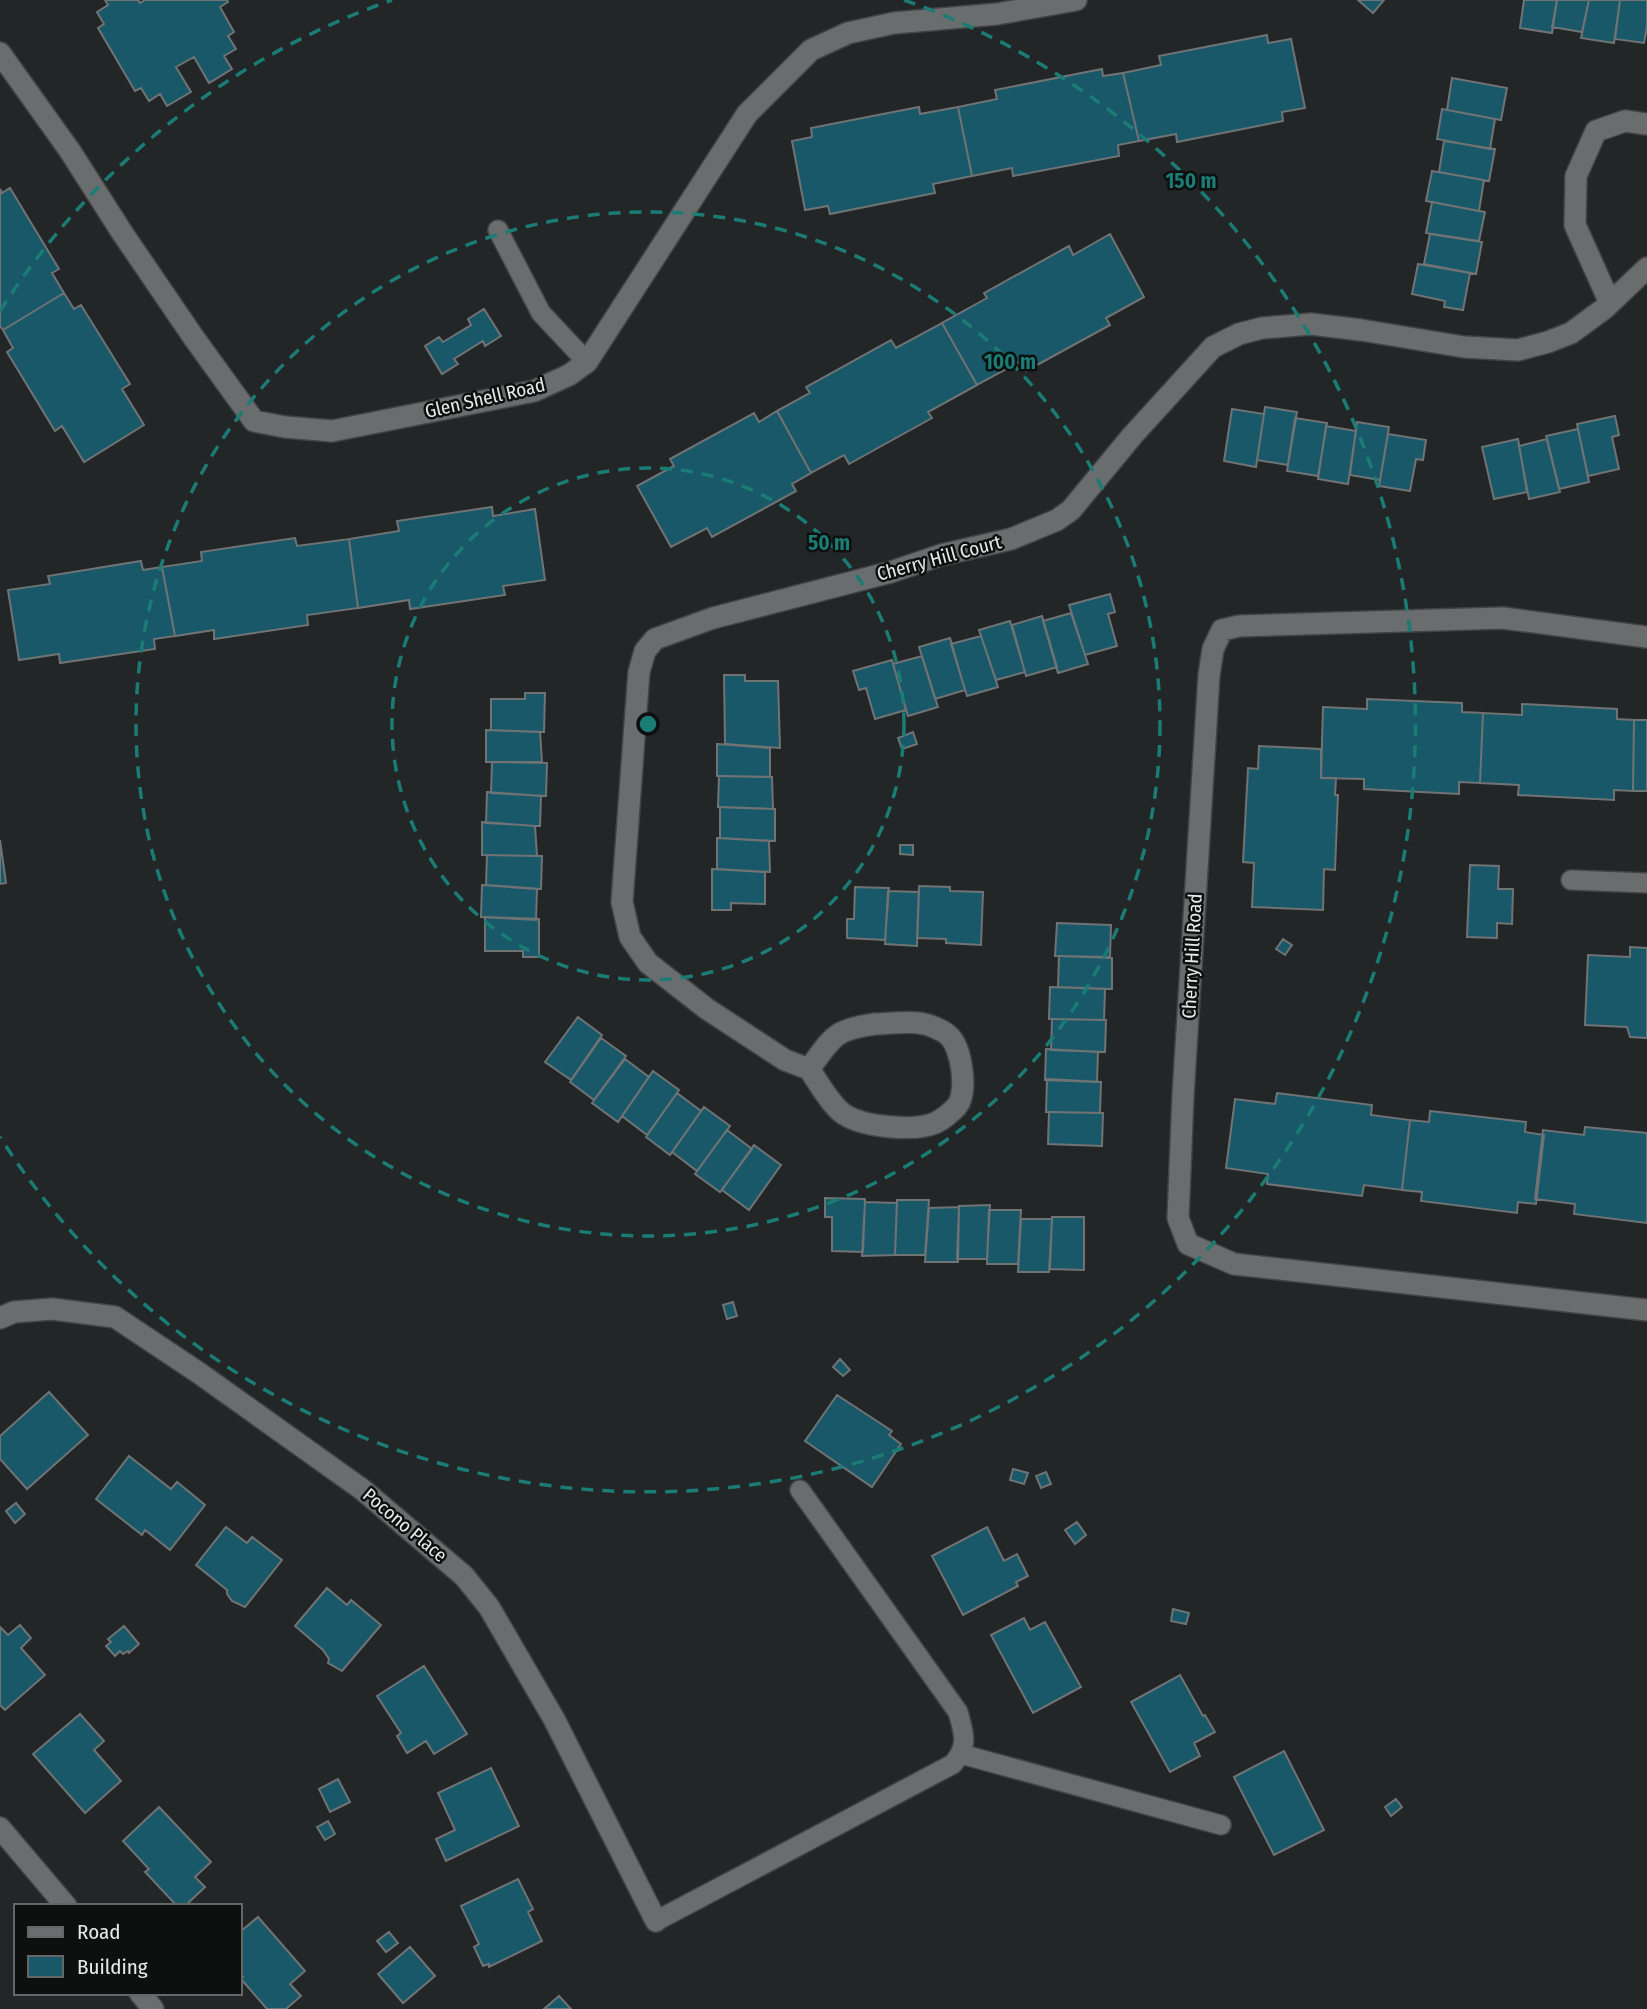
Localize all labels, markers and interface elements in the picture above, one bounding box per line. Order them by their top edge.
text: 150 m [1165,168,1217,194]
text: 100 m [984,349,1036,375]
street label: Glen Shell Road [423,373,547,423]
text: 50 m [808,530,850,556]
street label: Cherry Hill Court [874,530,1005,586]
centre of rings [636,712,660,736]
street label: Cherry Hill Road [1177,893,1207,1019]
street label: Pocono Place [358,1483,452,1567]
legend [14,1904,242,1995]
text: Road [77,1919,121,1945]
text: Building [77,1954,148,1980]

